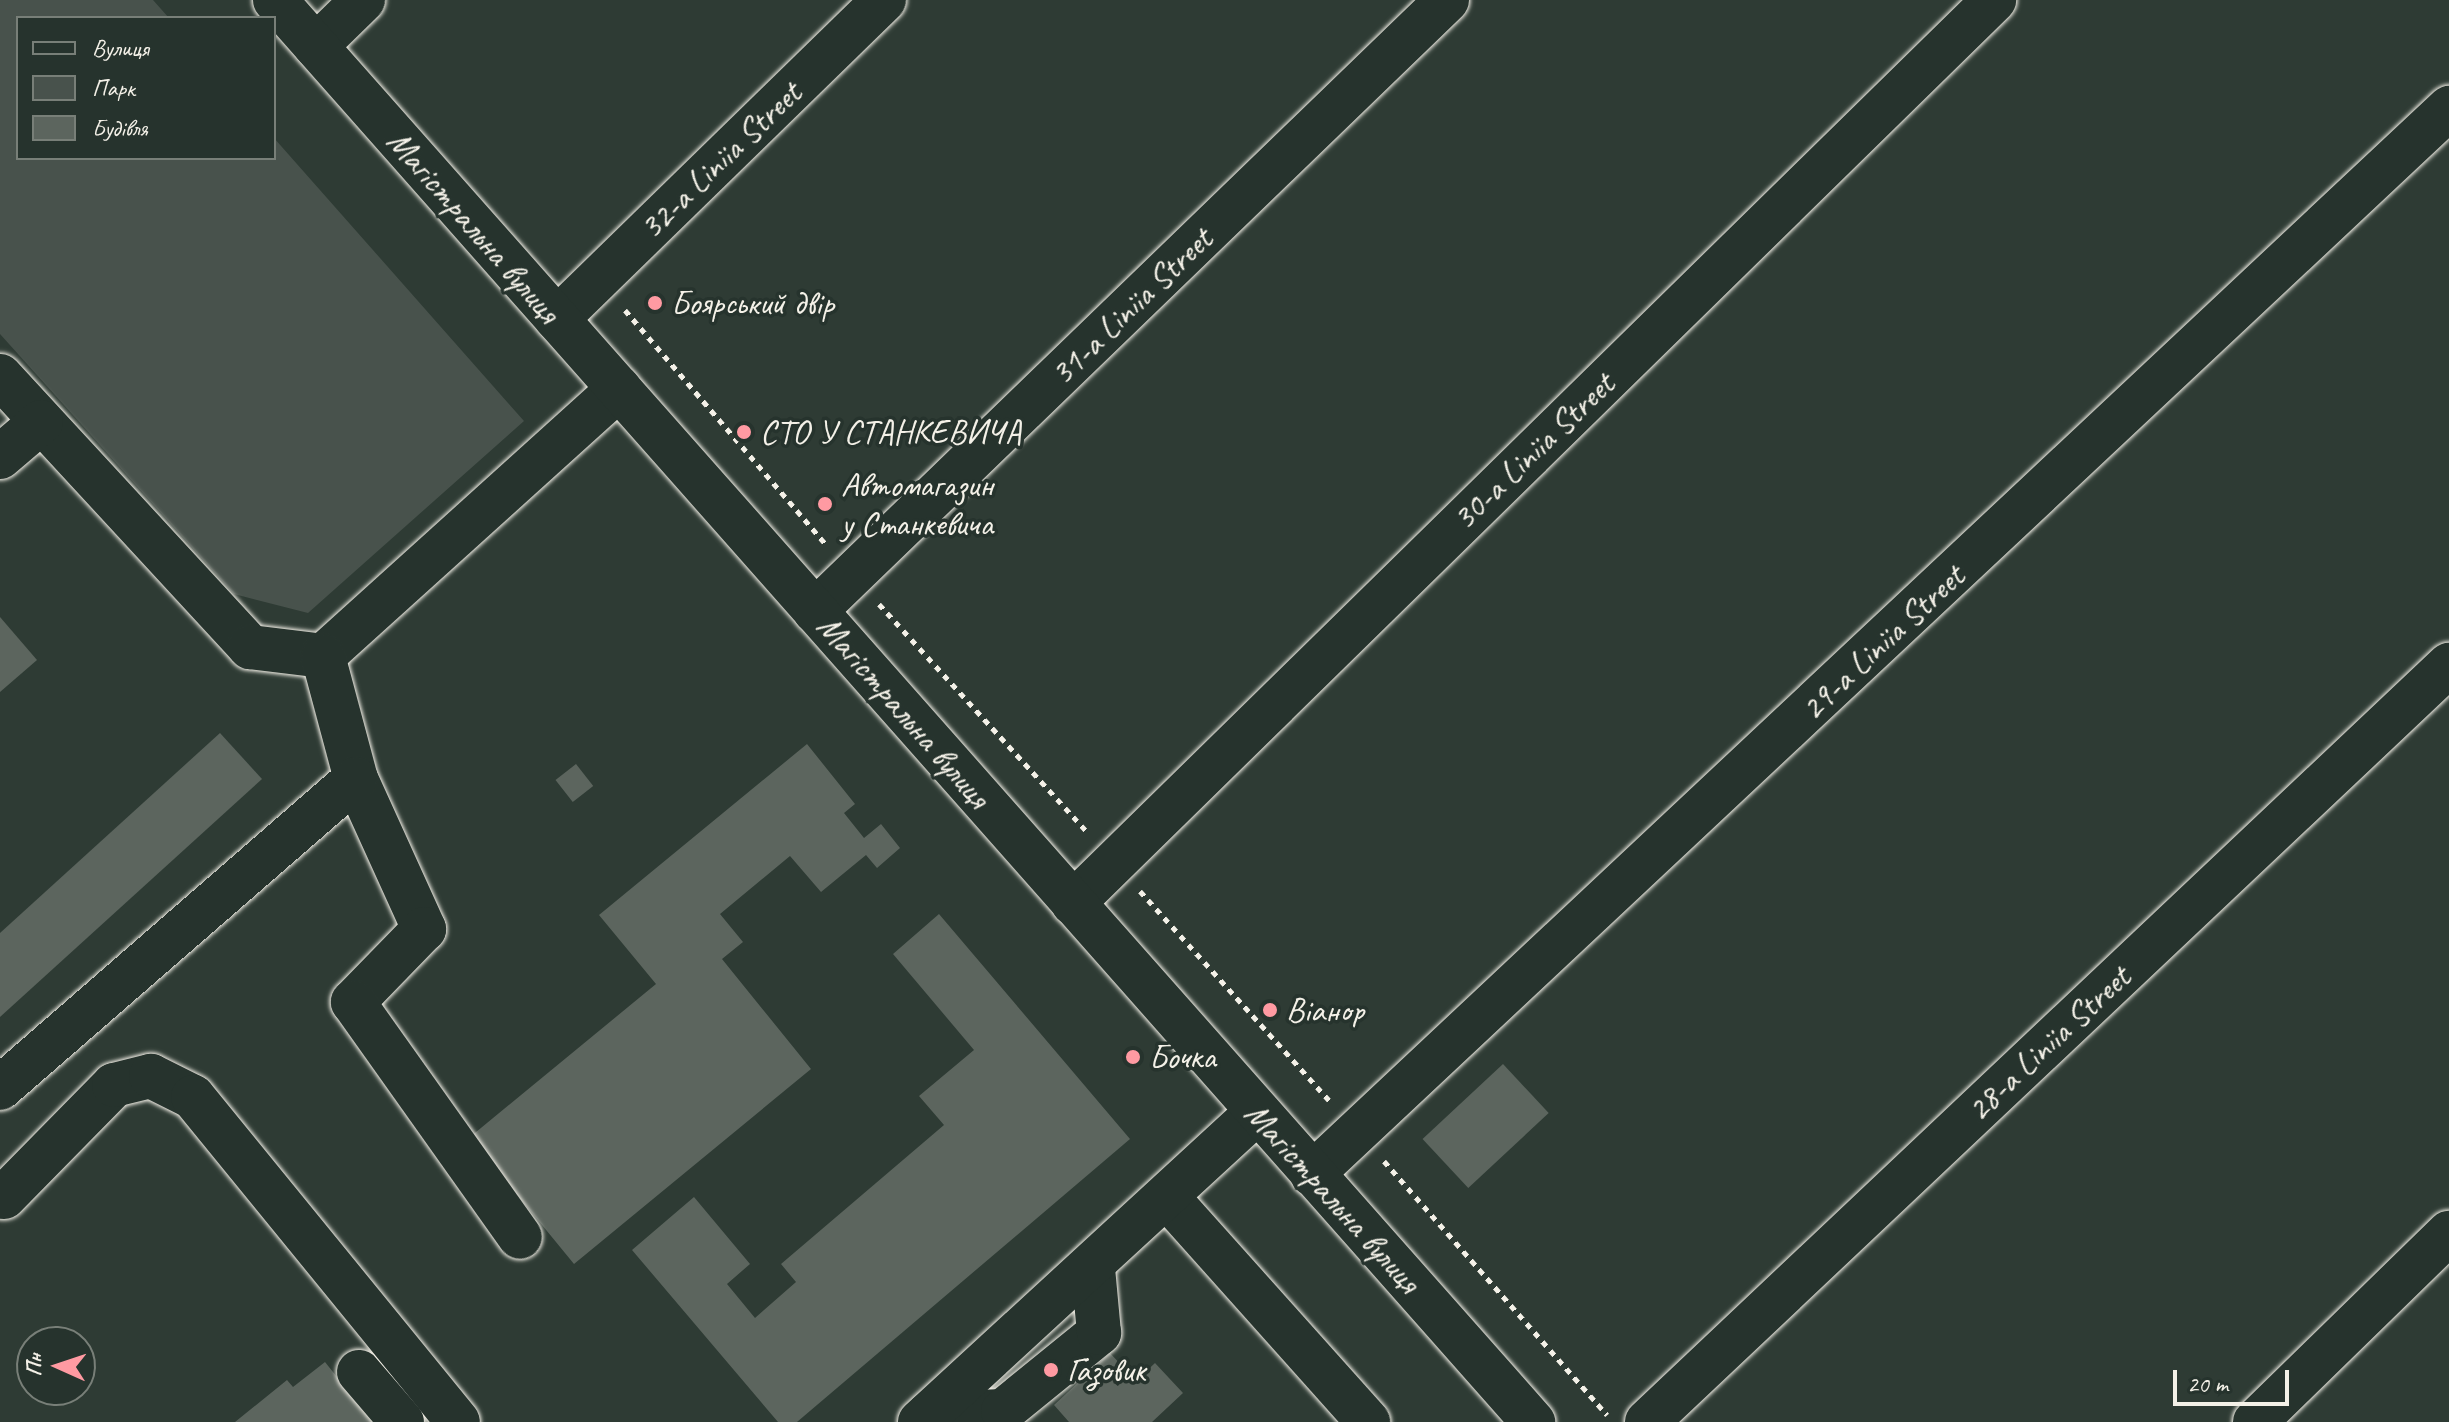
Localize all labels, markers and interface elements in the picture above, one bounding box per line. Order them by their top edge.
legend [16,16,276,160]
text: Вулиця [92,33,149,63]
street label: 32-a Liniia Street [630,72,810,248]
text: Парк [92,73,135,103]
text: Будівля [92,113,148,143]
street label: Магістральна вулиця [378,120,570,332]
street label: 31-a Liniia Street [1041,218,1221,394]
place label: Боярський двір [671,283,834,323]
marker: Боярський двір [646,294,664,312]
street label: 30-a Liniia Street [1443,363,1623,539]
place label: СТО У СТАНКЕВИЧА [760,412,1018,452]
marker: СТО У СТАНКЕВИЧА [735,423,753,441]
place label: Автомагазин у Станкевича [841,464,997,544]
marker: Автомагазин у Станкевича [816,495,834,513]
street label: 29-a Liniia Street [1791,555,1973,729]
street label: Магістральна вулиця [808,605,1000,817]
street label: 28-a Liniia Street [1957,956,2139,1130]
place label: Віанор [1286,990,1364,1030]
marker: Віанор [1261,1001,1279,1019]
place label: Бочка [1149,1037,1216,1077]
marker: Бочка [1124,1048,1142,1066]
street label: Магістральна вулиця [1236,1092,1430,1302]
north arrow [16,1326,96,1406]
place label: Газовик [1067,1350,1146,1390]
text: Пн [19,1353,49,1377]
scale bar [2177,1354,2293,1404]
marker: Газовик [1042,1361,1060,1379]
text: 20 m [2187,1369,2228,1399]

